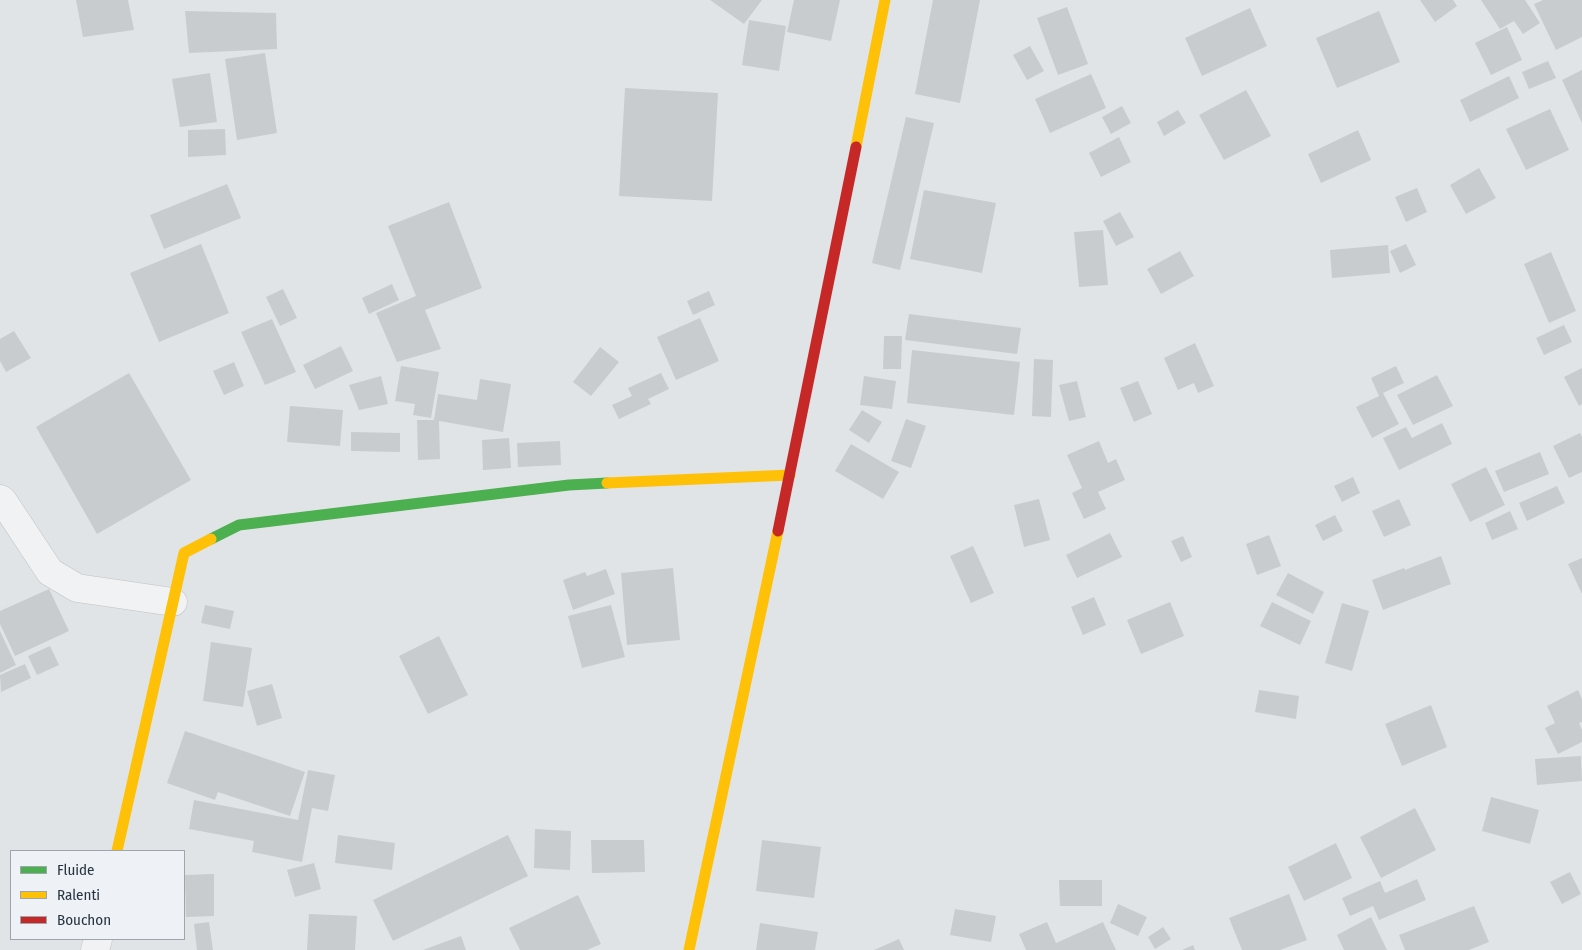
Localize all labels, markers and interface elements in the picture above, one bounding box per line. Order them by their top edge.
legend [10,850,185,940]
text: Fluide [57,861,94,879]
text: Ralenti [57,886,100,904]
text: Bouchon [57,911,111,929]

